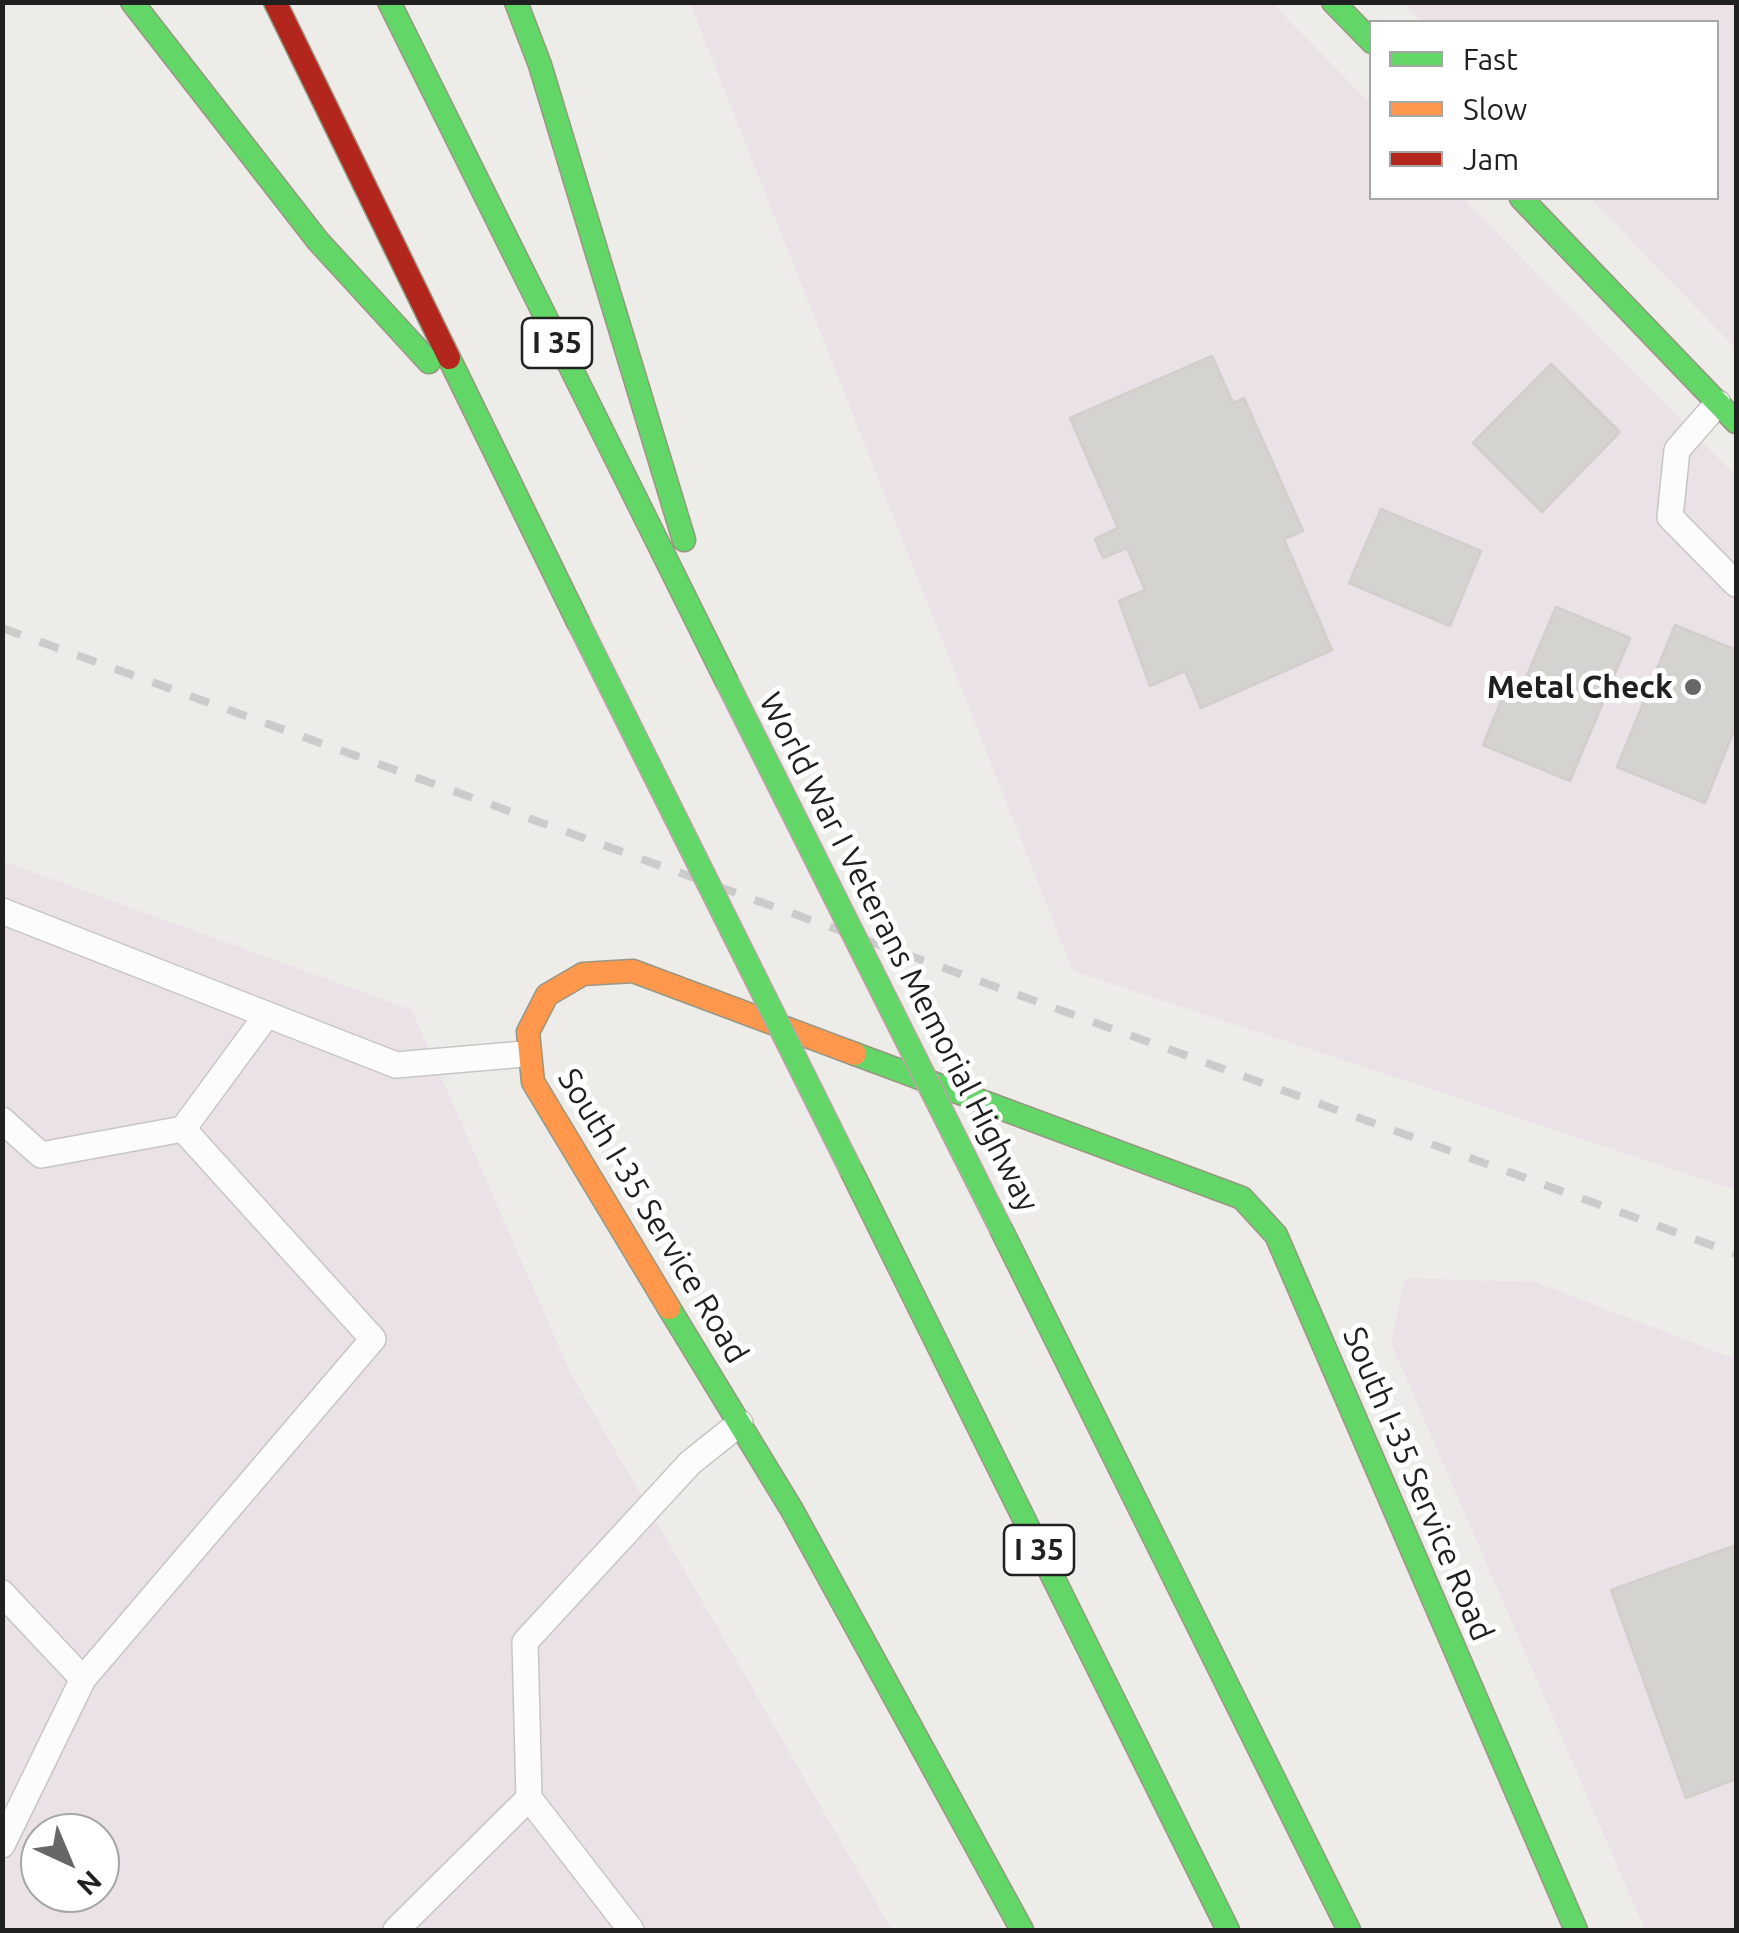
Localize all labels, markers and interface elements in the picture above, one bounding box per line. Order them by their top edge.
legend [1369,20,1719,200]
text: Fast [1463,42,1518,76]
text: Slow [1463,92,1527,126]
text: Jam [1463,142,1519,176]
road number: I 35 [522,318,592,368]
place label: Metal Check [1487,668,1673,706]
marker: Metal Check [1682,676,1704,698]
street label: World War I Veterans Memorial Highway [751,686,1047,1218]
street label: South I-35 Service Road [550,1062,756,1370]
street label: South I-35 Service Road [1334,1321,1502,1647]
road number: I 35 [1004,1525,1074,1575]
north arrow [20,1813,120,1913]
text: N [72,1865,108,1902]

